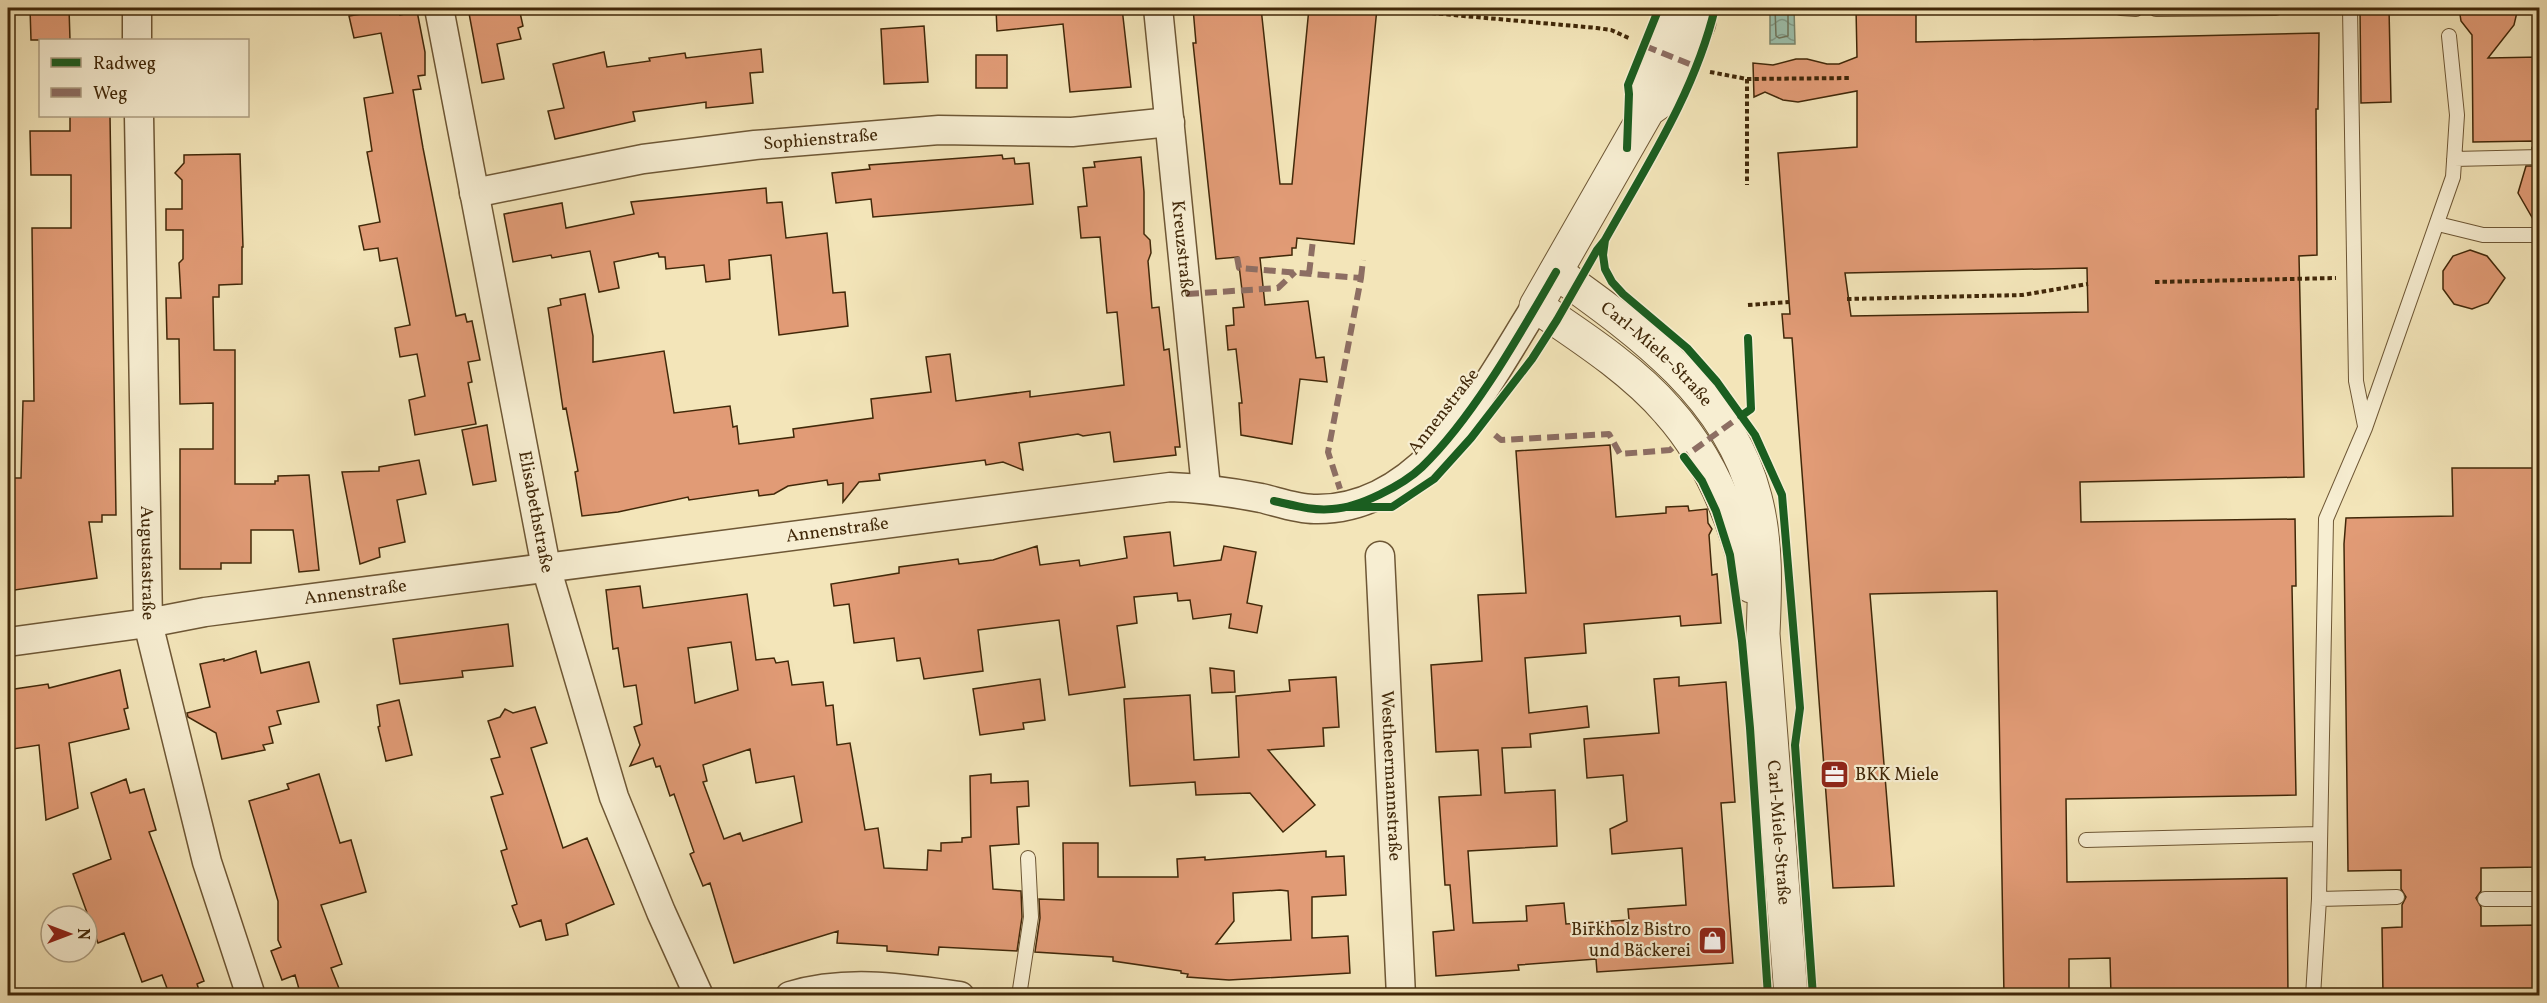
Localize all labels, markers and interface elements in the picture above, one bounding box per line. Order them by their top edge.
legend [39,39,249,117]
text: Radweg [93,52,156,77]
text: Weg [93,82,127,107]
street label: Sophienstraße [762,123,879,157]
street label: Kreuzstraße [1165,199,1199,298]
street label: Carl-Miele-Straße [1595,296,1718,412]
street label: Annenstraße [1402,364,1486,460]
street label: Elisabethstraße [512,449,560,576]
street label: Augustastraße [133,505,160,621]
street label: Annenstraße [785,511,890,549]
street label: Annenstraße [303,573,408,612]
street label: Westheermannstraße [1374,690,1407,862]
street label: Carl-Miele-Straße [1760,759,1796,906]
office icon: BKK Miele [1818,759,1850,791]
place label: BKK Miele [1855,763,1939,788]
north arrow [39,904,99,964]
place label: Birkholz Bistro und Bäckerei [1571,918,1691,964]
shop icon: Birkholz Bistro und Bäckerei [1696,924,1728,956]
text: N [71,928,93,940]

